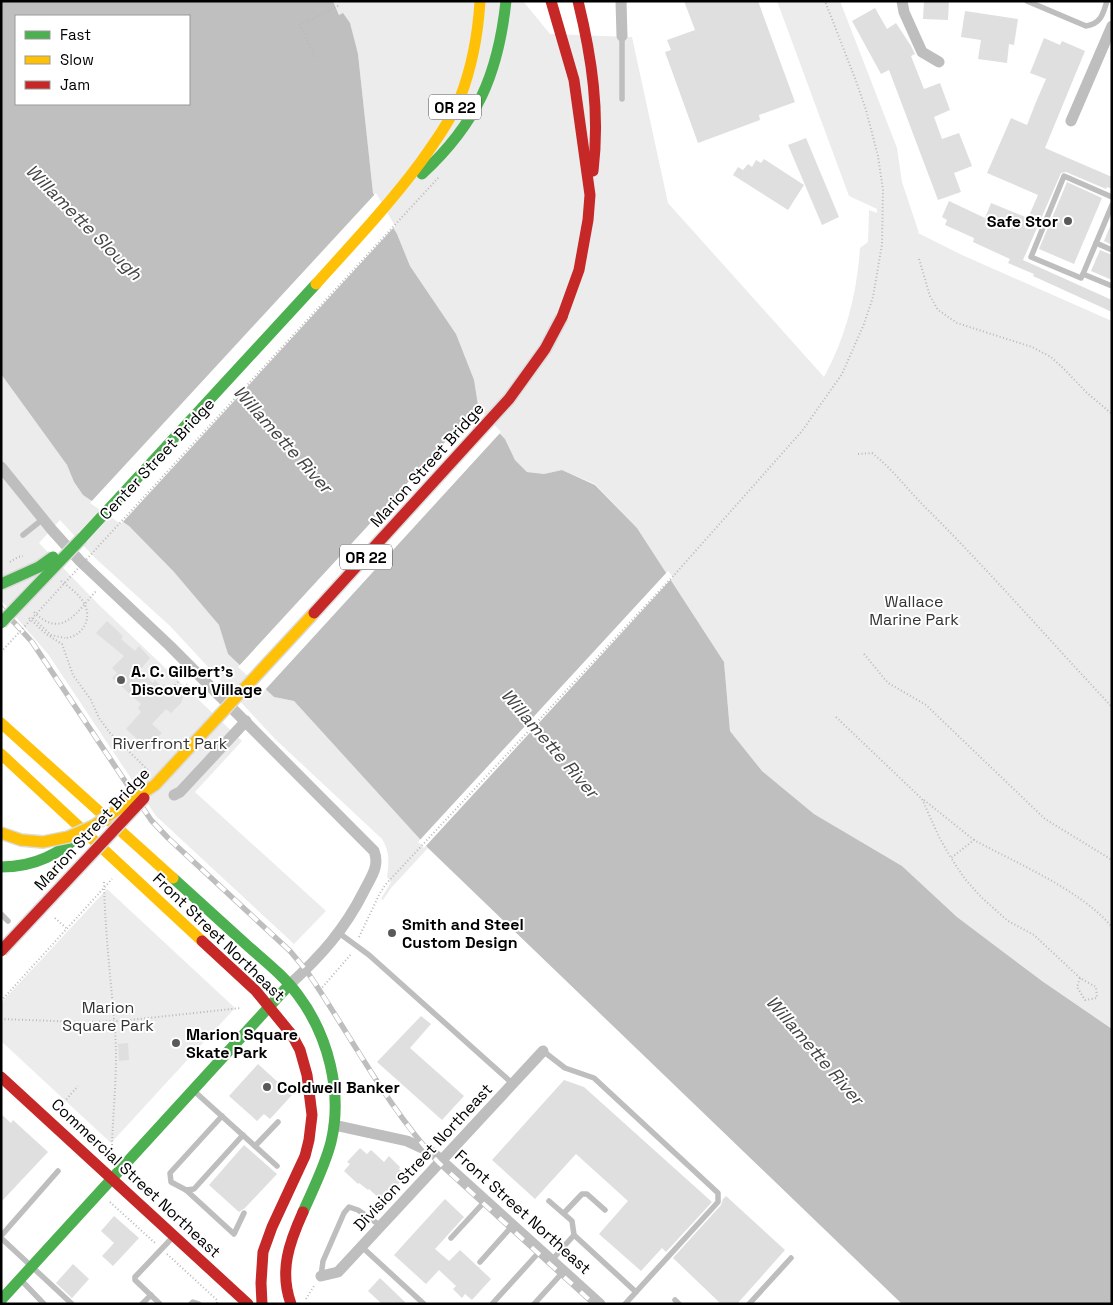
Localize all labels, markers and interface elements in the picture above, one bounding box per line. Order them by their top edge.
legend [15,15,190,105]
text: Fast [60,25,91,44]
text: Slow [60,50,94,69]
text: Jam [60,75,90,94]
road number: OR 22 [429,94,481,120]
water label: Willamette Slough [21,159,148,286]
place label: Safe Stor [987,211,1058,232]
marker: Safe Stor [1062,215,1074,227]
water label: Willamette River [228,380,339,499]
street label: Center Street Bridge [95,393,219,525]
street label: Marion Street Bridge [366,398,488,532]
road number: OR 22 [340,544,392,570]
park label: Wallace Marine Park [869,591,959,630]
place label: A. C. Gilbert's Discovery Village [131,661,262,700]
marker: A. C. Gilbert's Discovery Village [115,674,127,686]
water label: Willamette River [496,684,605,804]
park label: Riverfront Park [113,733,228,754]
street label: Marion Street Bridge [30,763,154,895]
street label: Front Street Northeast [148,868,290,1006]
place label: Smith and Steel Custom Design [402,914,524,953]
marker: Smith and Steel Custom Design [386,927,398,939]
water label: Willamette River [761,991,870,1111]
park label: Marion Square Park [62,997,154,1036]
place label: Marion Square Skate Park [186,1024,298,1063]
marker: Marion Square Skate Park [170,1037,182,1049]
place label: Coldwell Banker [277,1077,400,1098]
street label: Division Street Northeast [349,1079,497,1235]
marker: Coldwell Banker [261,1081,273,1093]
street label: Commercial Street Northeast [47,1094,225,1262]
street label: Front Street Northeast [450,1145,596,1279]

